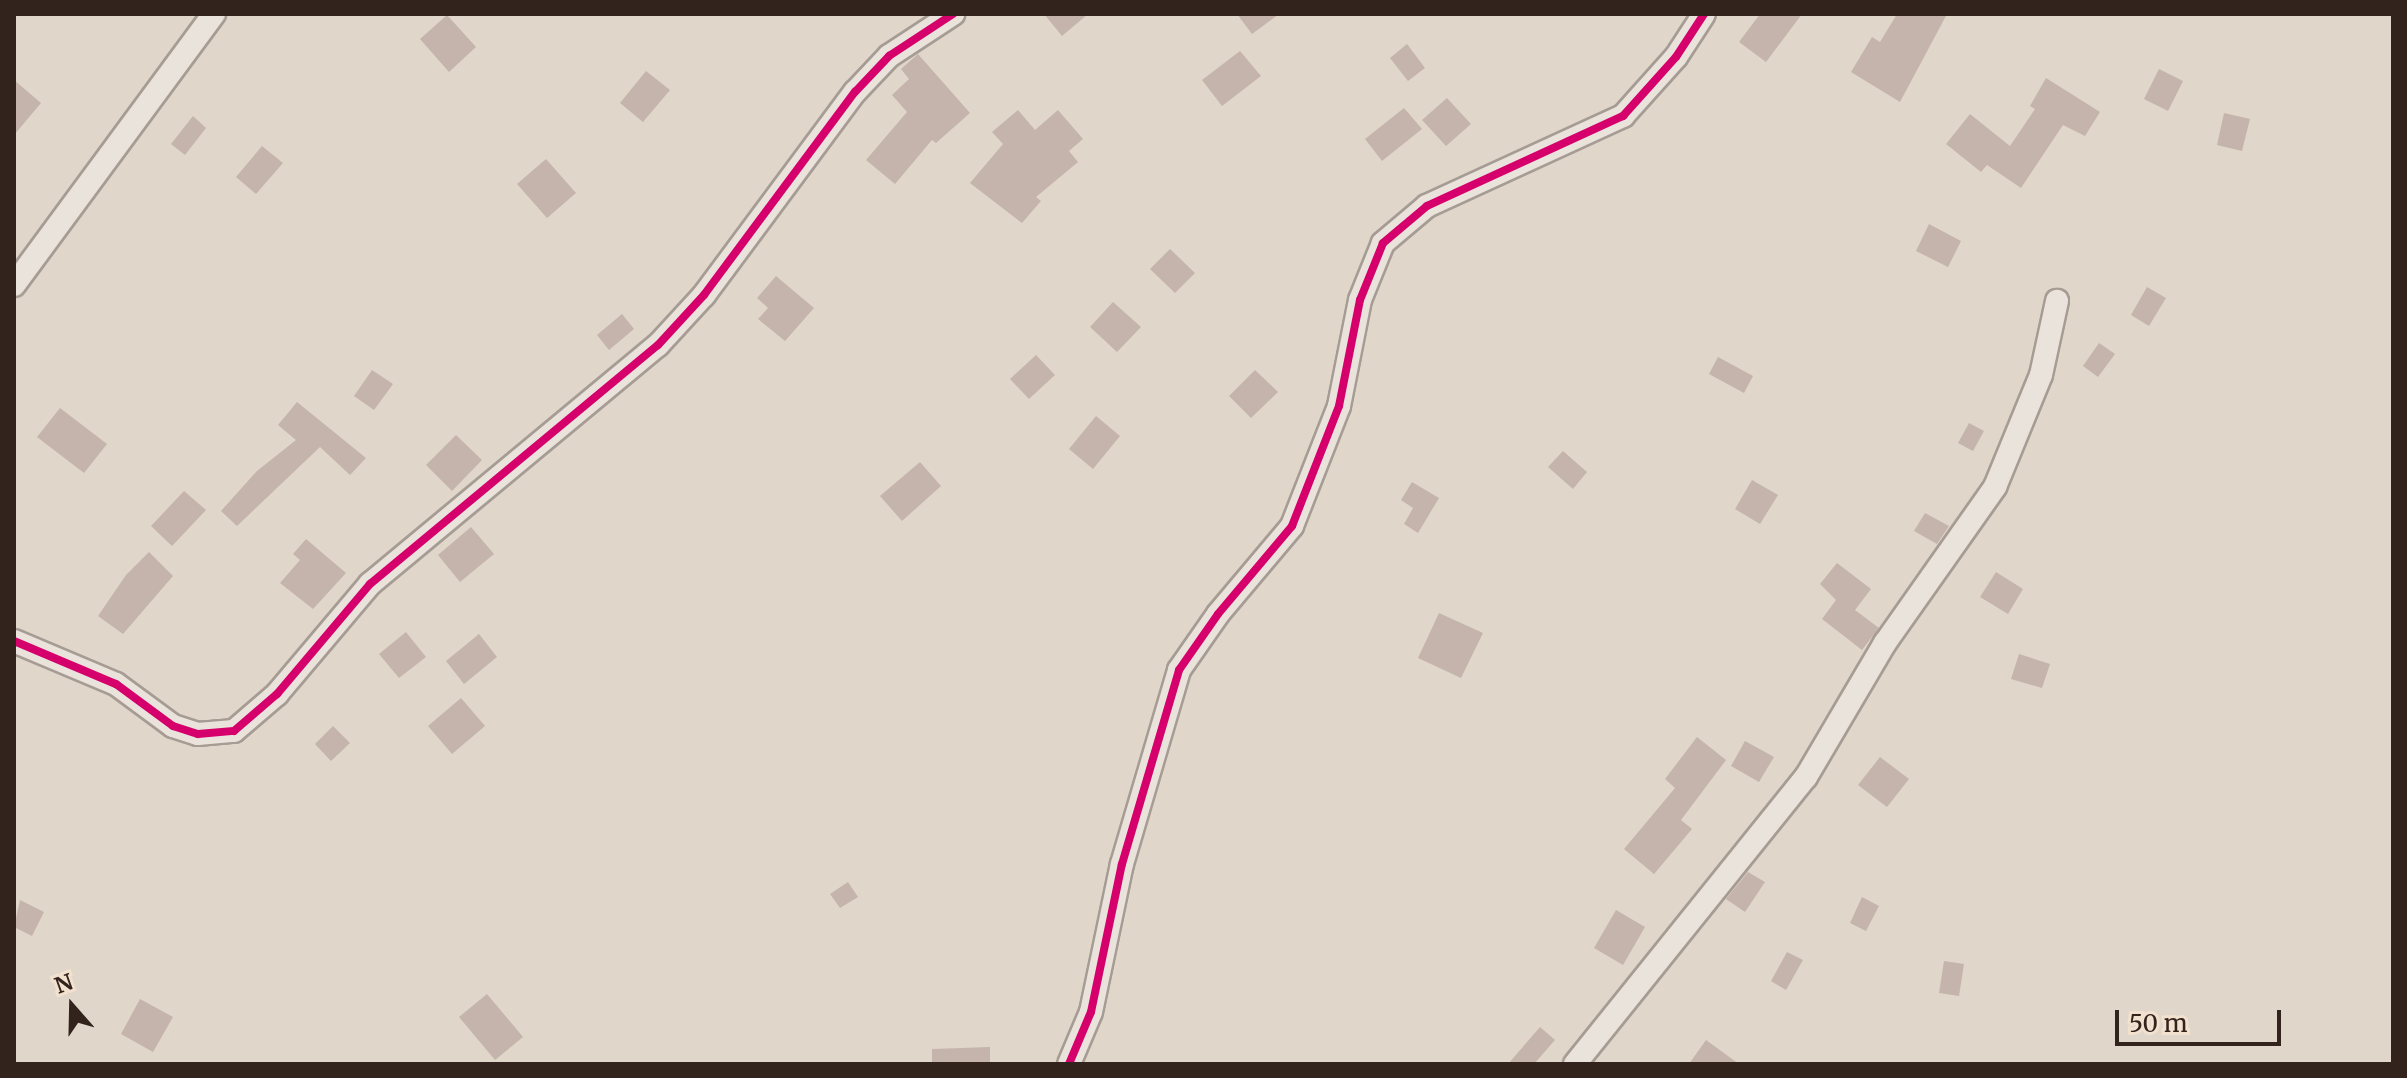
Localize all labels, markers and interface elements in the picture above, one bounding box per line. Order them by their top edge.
north arrow [32,966,112,1046]
text: N [51,967,77,1000]
scale bar [2119,994,2285,1044]
text: 50 m [2129,1008,2188,1039]

